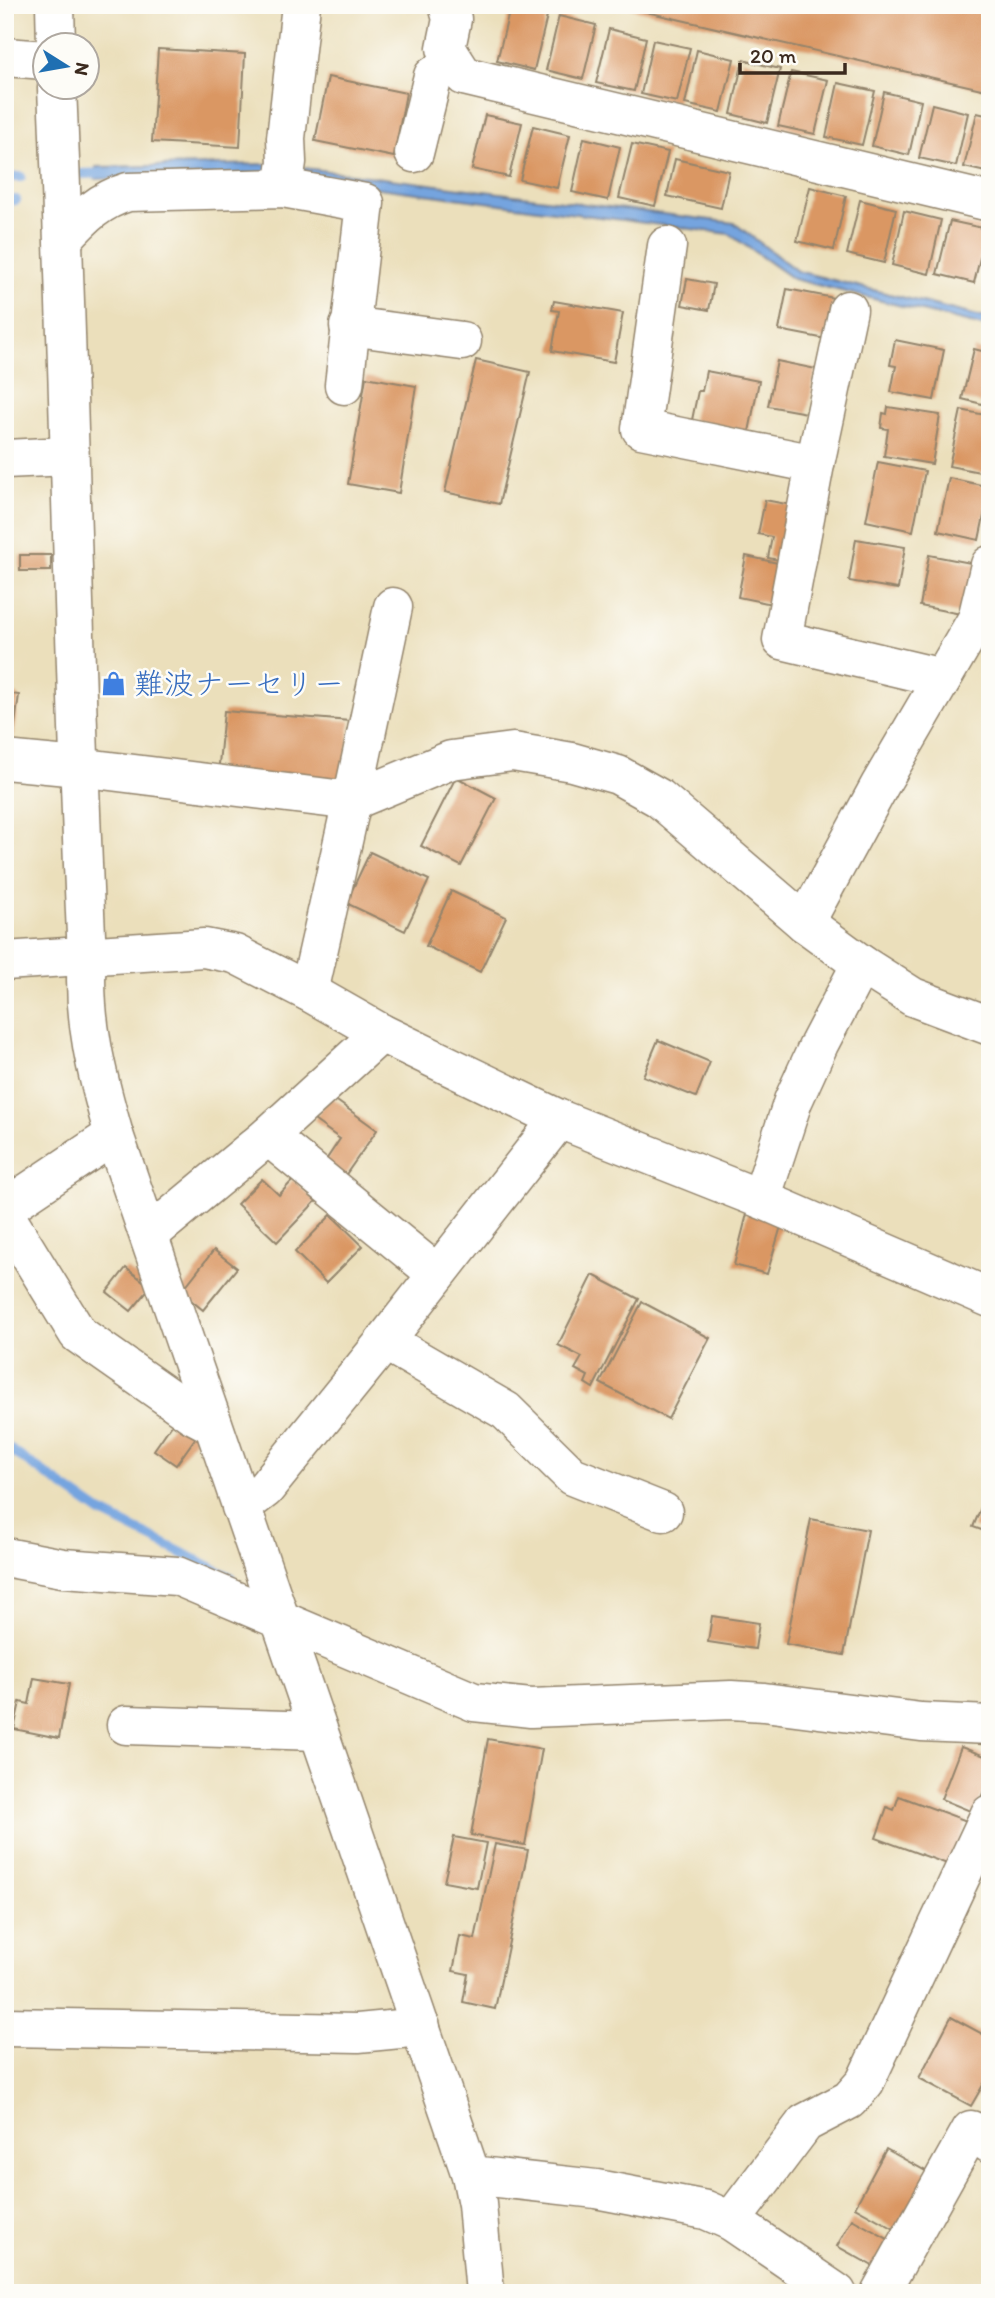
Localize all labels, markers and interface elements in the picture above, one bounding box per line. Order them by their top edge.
north arrow [32,32,102,102]
scale bar [740,32,844,76]
text: 20 m [750,43,797,68]
text: N [70,61,95,78]
place label: 難波ナーセリー [134,665,344,702]
shop icon: 難波ナーセリー [100,670,128,698]

